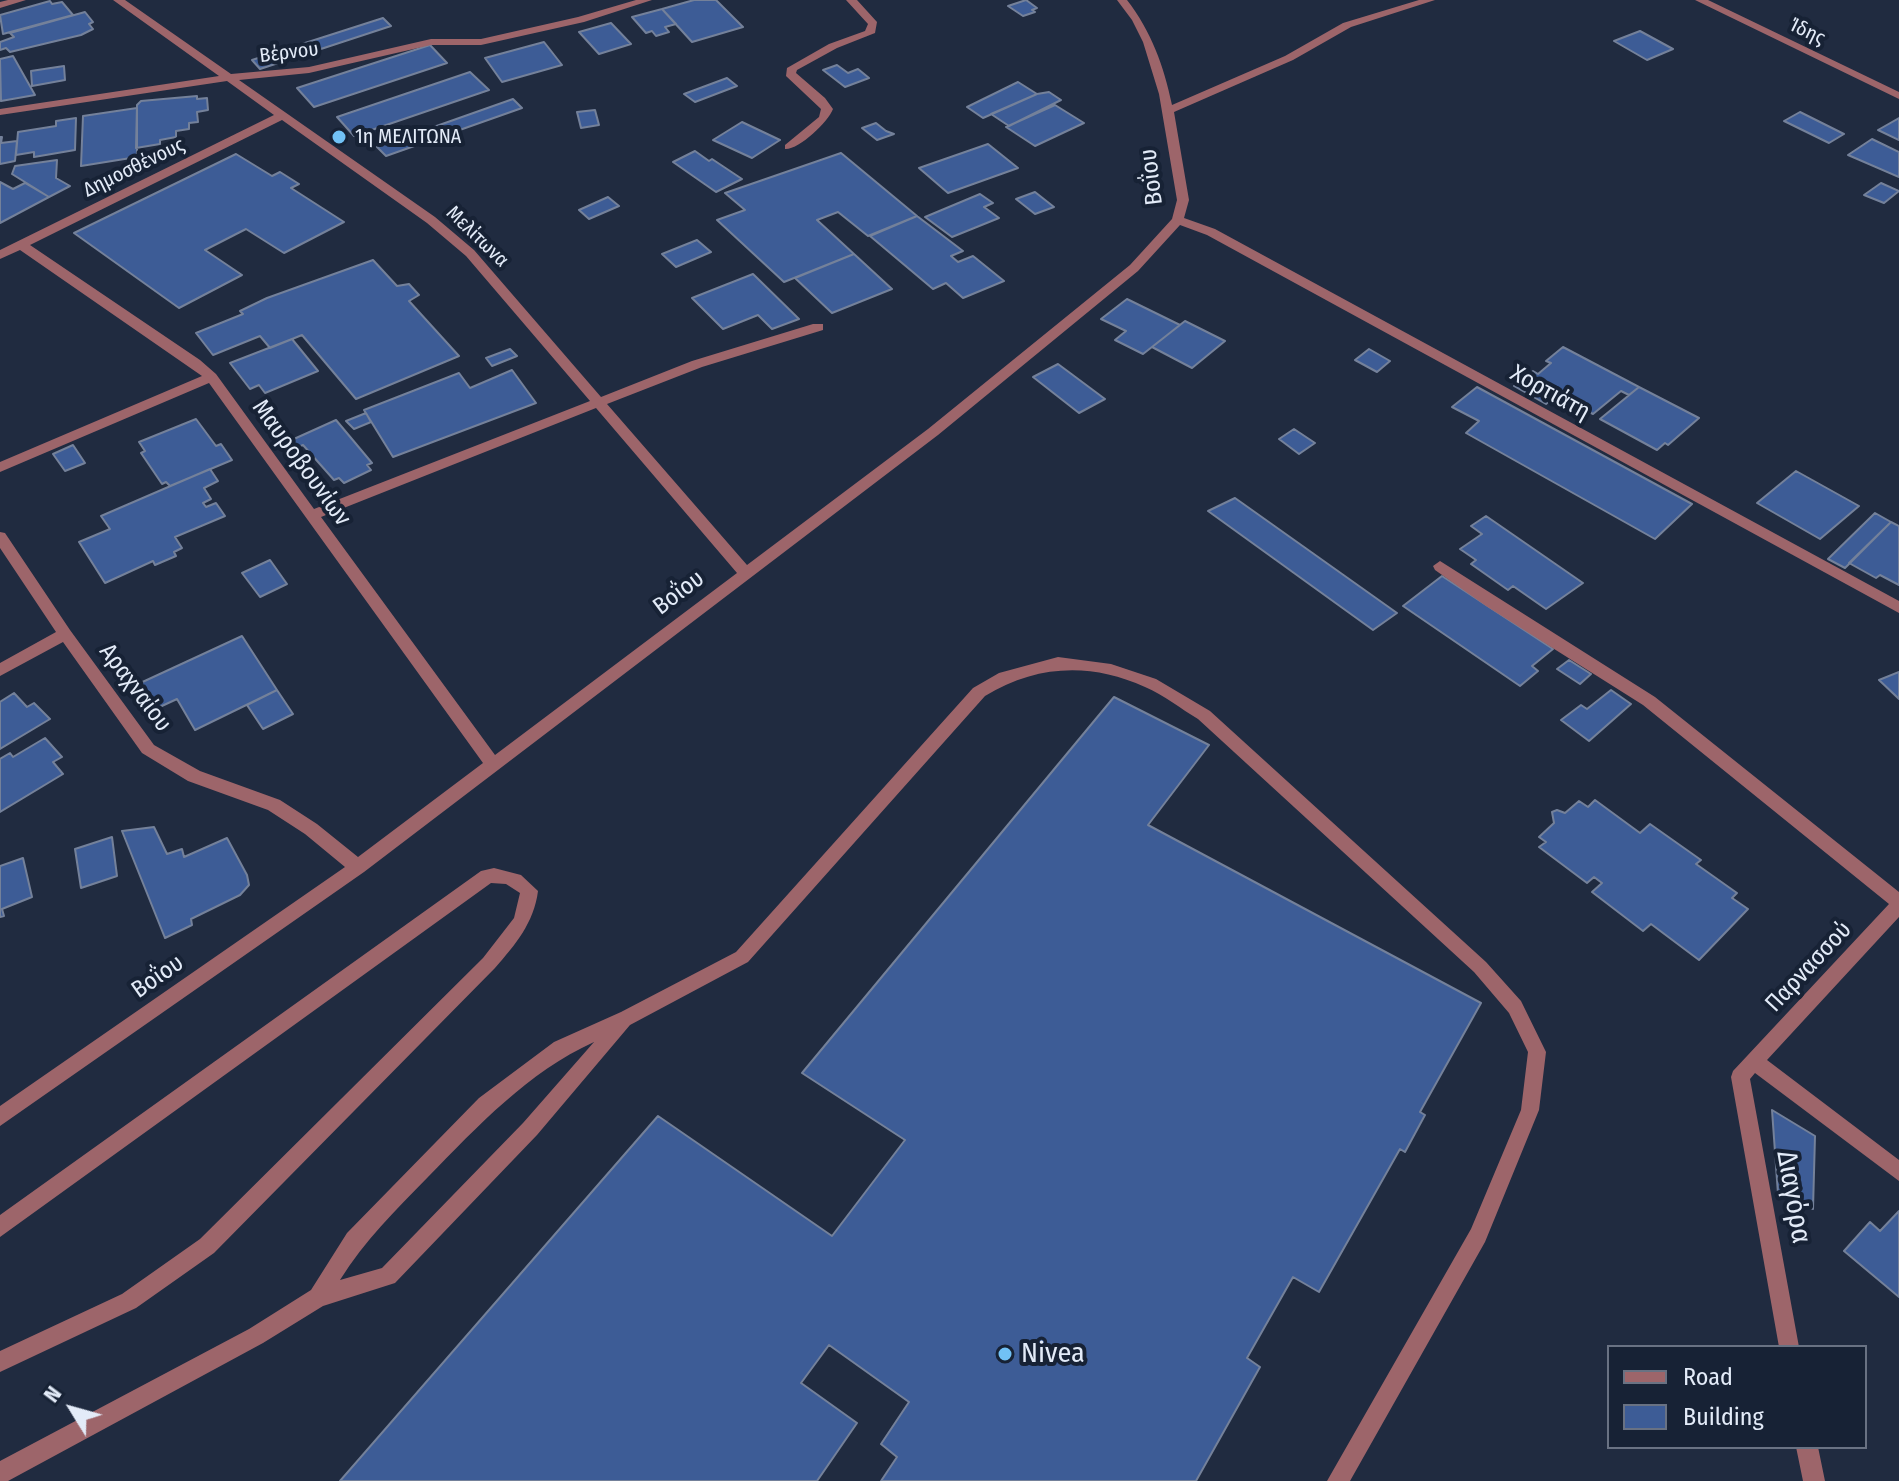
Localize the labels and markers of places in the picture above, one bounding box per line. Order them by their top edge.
place label: 1η ΜΕΛΙΤΩΝΑ [355,125,461,149]
marker: 1η ΜΕΛΙΤΩΝΑ [330,128,348,146]
place label: Nivea [1021,1337,1085,1371]
marker: Nivea [996,1345,1014,1363]

